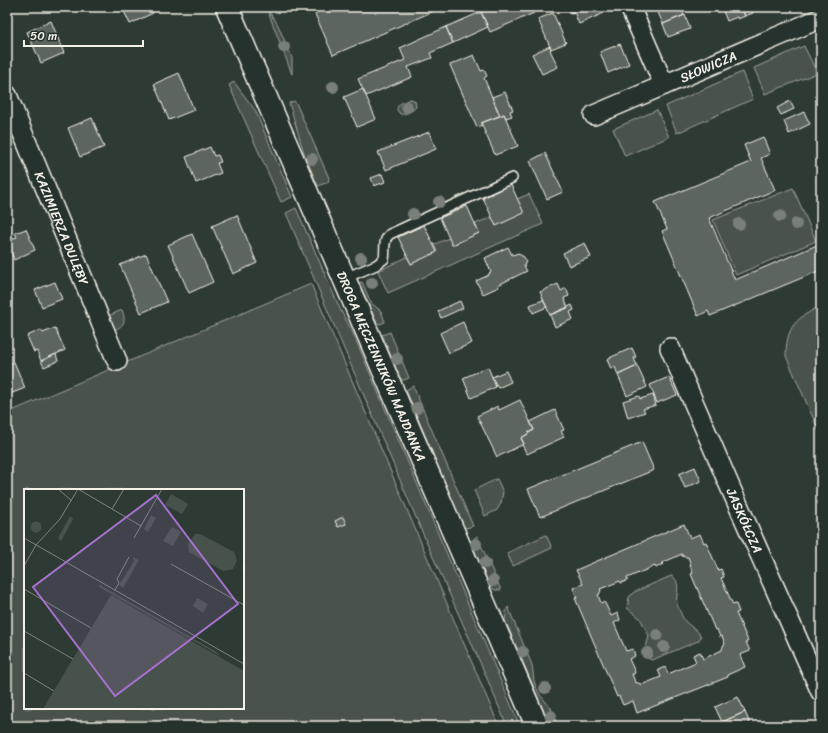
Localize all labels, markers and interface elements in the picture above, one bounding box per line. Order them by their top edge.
scale bar [24,22,143,48]
text: 50 m [30,25,57,47]
street label: SŁOWICZA [676,44,740,89]
street label: KAZIMIERZA DULĘBY [28,168,96,290]
street label: DROGA MĘCZENNIKÓW MAJDANKA [330,267,433,465]
street label: JASKÓŁCZA [720,483,769,557]
inset map [24,489,244,709]

